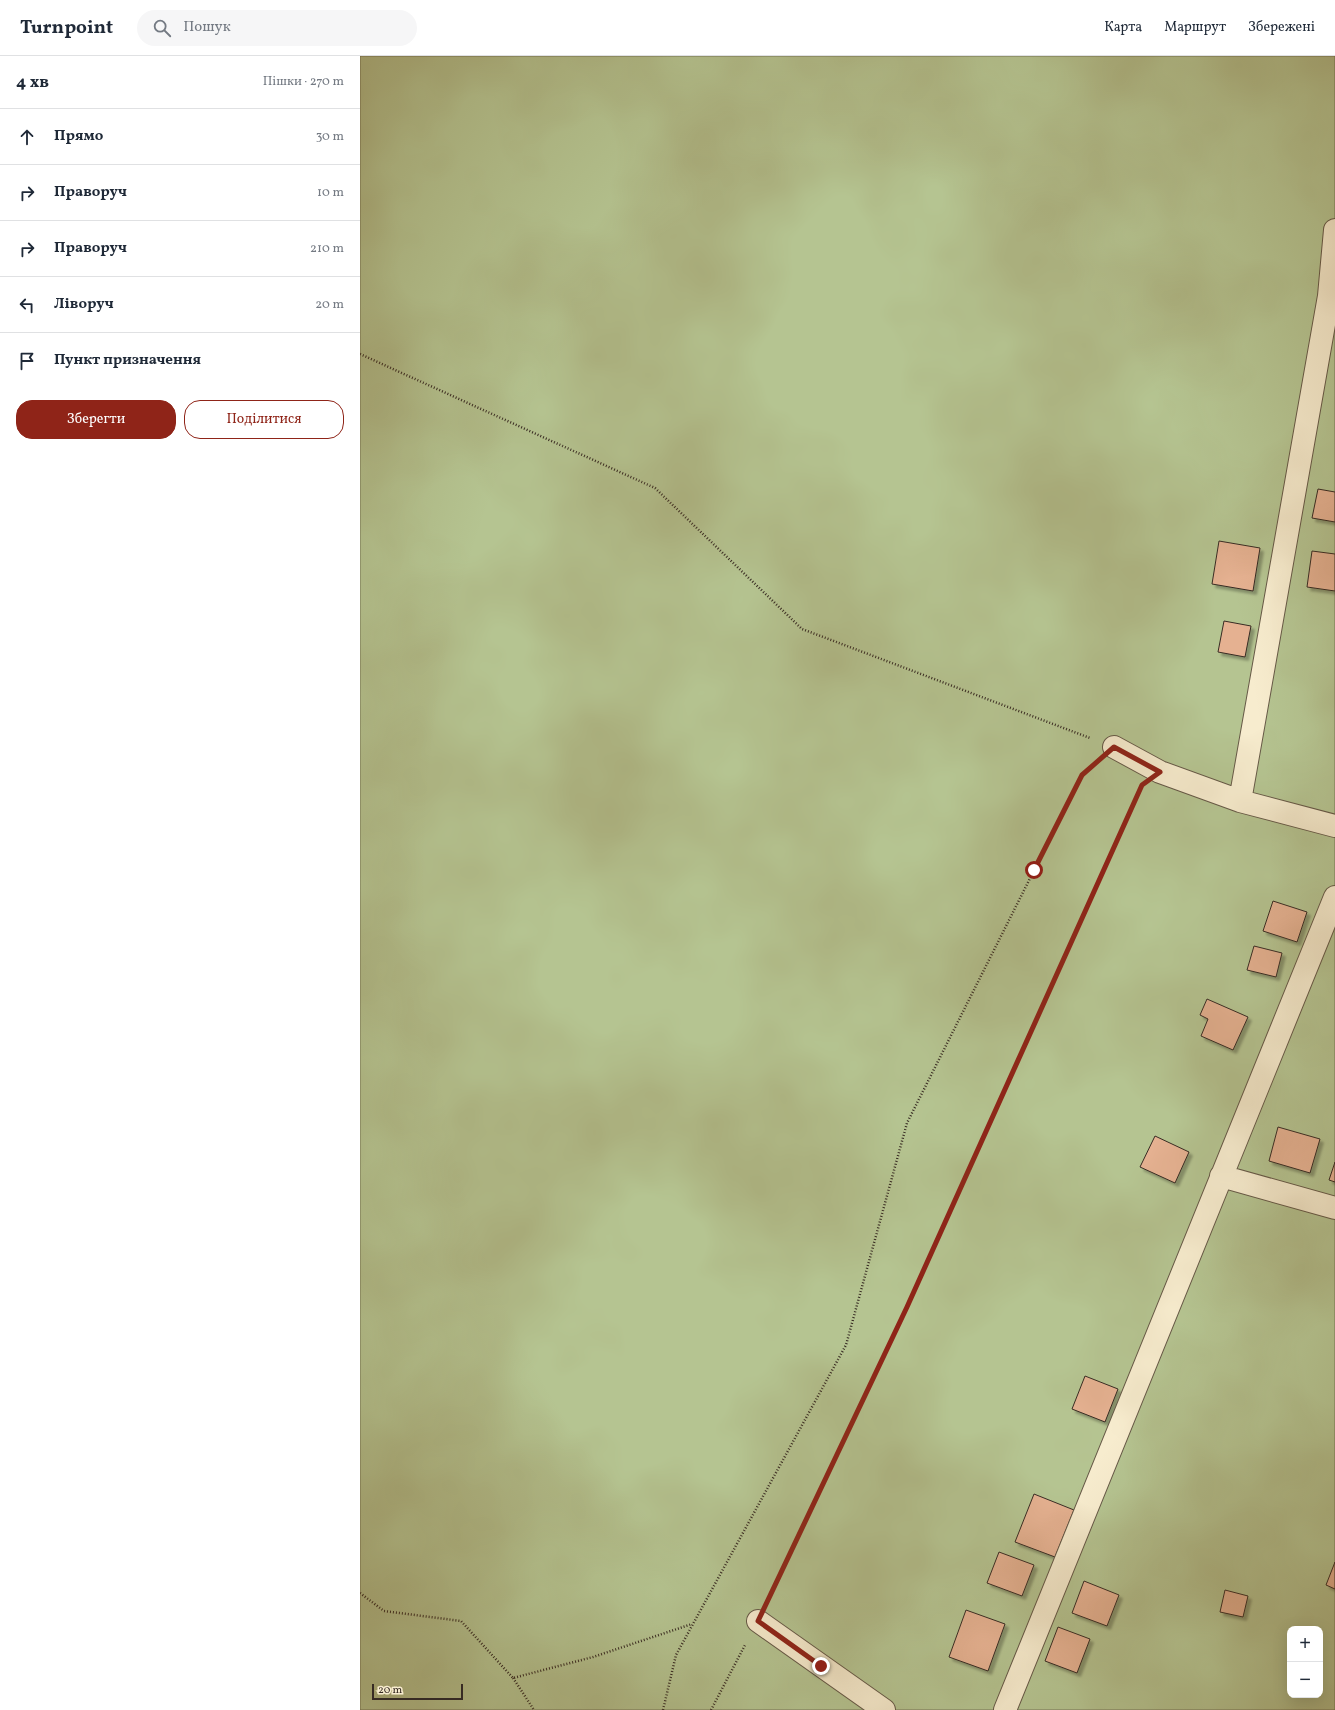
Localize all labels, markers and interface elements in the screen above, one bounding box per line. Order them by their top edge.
search box [137,10,417,46]
text: Turnpoint [20,15,113,41]
icon: search [151,17,173,39]
text: Пошук [183,17,231,38]
text: Карта [1104,18,1142,37]
text: Маршрут [1164,18,1226,37]
text: Збережені [1248,18,1315,37]
text: 4 хв [16,71,49,94]
text: Пішки · 270 m [263,73,344,91]
icon: ahead [16,126,38,148]
text: Прямо [54,126,103,147]
text: 30 m [316,128,344,146]
icon: right [16,182,38,204]
text: Праворуч [54,182,127,203]
text: 10 m [317,184,344,202]
icon: right [16,238,38,260]
text: Праворуч [54,238,127,259]
text: 210 m [310,240,344,258]
icon: left [16,294,38,316]
text: Ліворуч [54,294,114,315]
text: 20 m [315,296,344,314]
icon: arrive [16,350,38,372]
text: Пункт призначення [54,350,201,371]
button: Зберегти [16,400,176,439]
button: Поділитися [184,400,344,439]
route start [1025,861,1043,879]
map controls [1287,1626,1323,1698]
button: + [1287,1626,1323,1662]
route end [812,1657,830,1675]
button: − [1287,1662,1323,1698]
scale bar [372,1682,463,1701]
text: 20 m [378,1683,402,1698]

